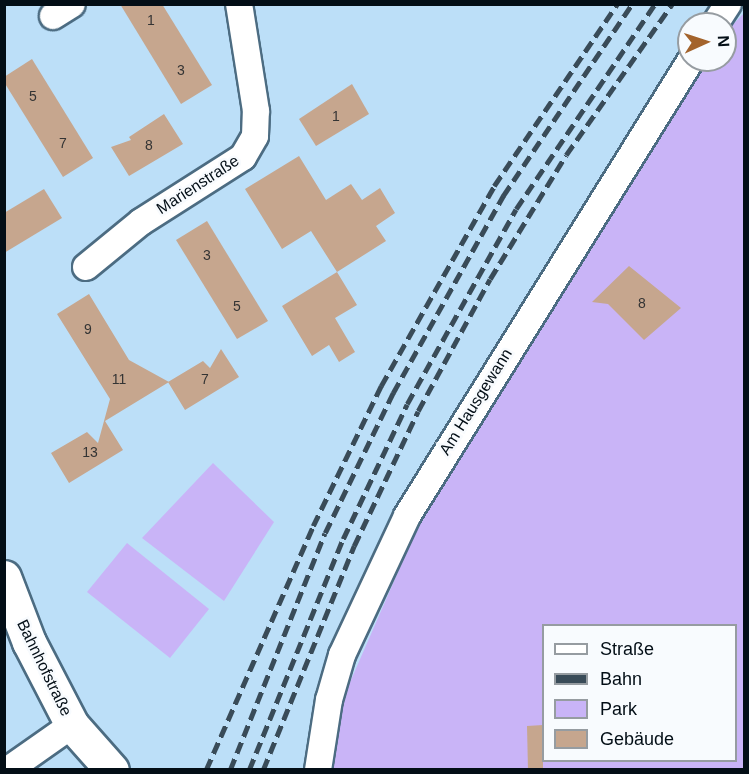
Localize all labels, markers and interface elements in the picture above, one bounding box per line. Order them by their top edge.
house number: 1 [147,12,155,28]
north arrow [677,12,737,72]
text: N [715,35,732,47]
house number: 3 [177,62,185,78]
house number: 5 [29,88,37,104]
house number: 1 [332,108,340,124]
house number: 7 [59,135,67,151]
house number: 8 [145,137,153,153]
street label: Marienstraße [153,151,243,219]
house number: 3 [203,247,211,263]
house number: 8 [638,295,646,311]
house number: 5 [233,298,241,314]
house number: 9 [84,321,92,337]
street label: Am Hausgewann [436,345,516,459]
house number: 11 [112,371,126,387]
house number: 7 [201,371,209,387]
house number: 13 [82,444,98,460]
street label: Bahnhofstraße [12,617,76,719]
legend [542,624,737,762]
text: Straße [600,639,654,659]
text: Bahn [600,669,642,689]
text: Park [600,699,637,719]
text: Gebäude [600,729,674,749]

